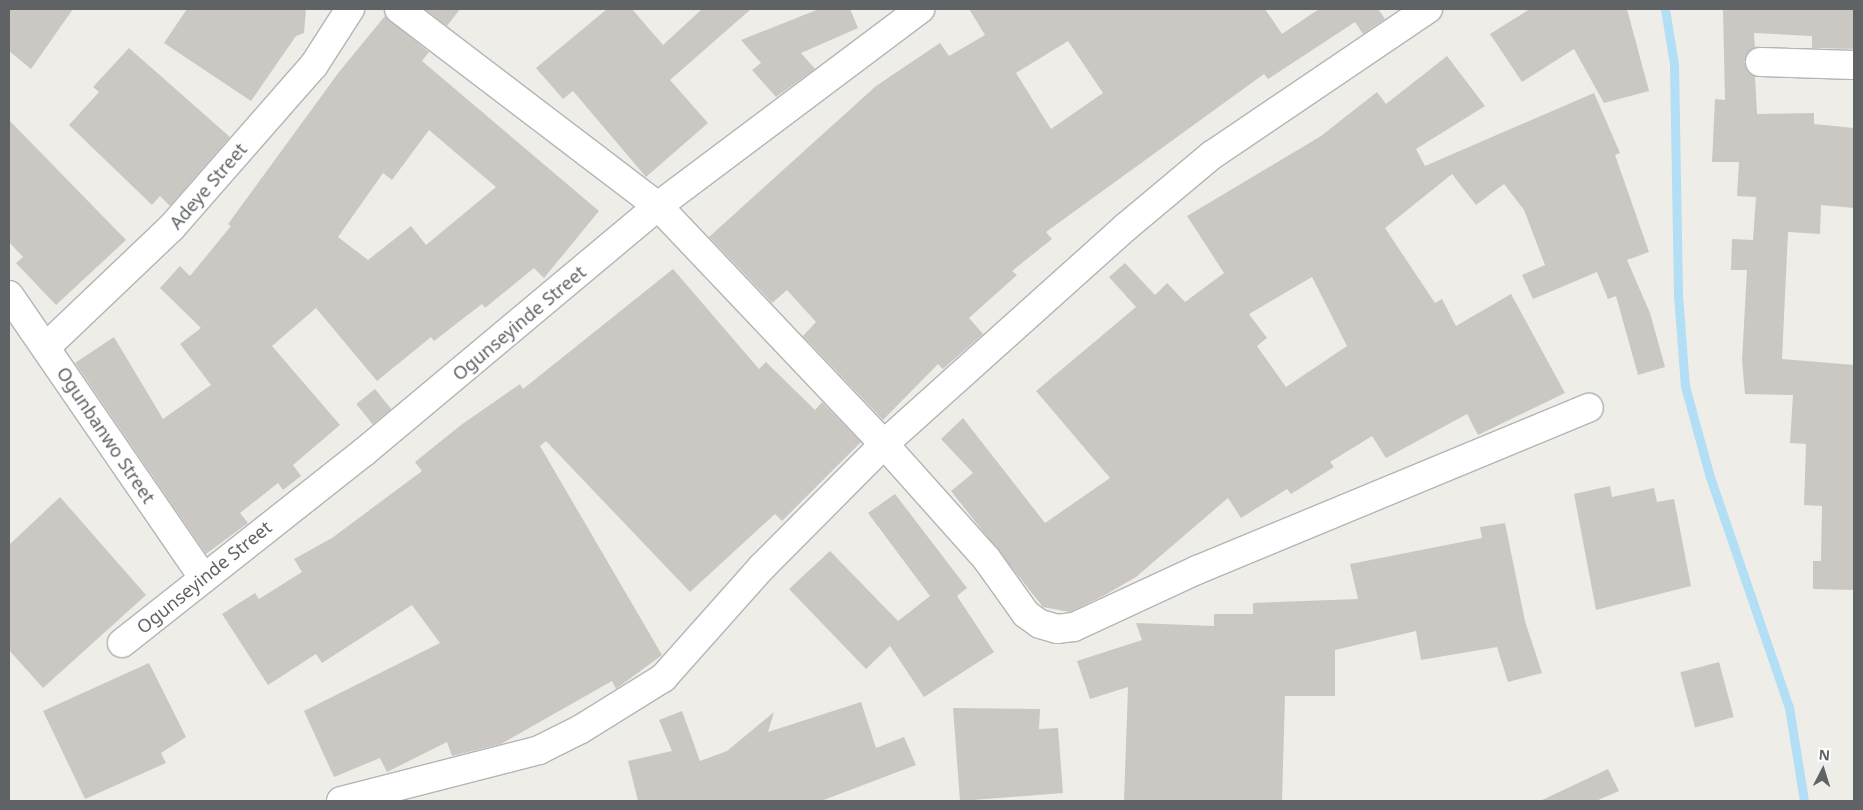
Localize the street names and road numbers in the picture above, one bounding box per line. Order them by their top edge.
street label: Adeye Street [165,139,251,233]
street label: Ogunseyinde Street [448,261,590,385]
street label: Ogunbanwo Street [52,363,160,507]
street label: Ogunseyinde Street [132,516,276,638]

